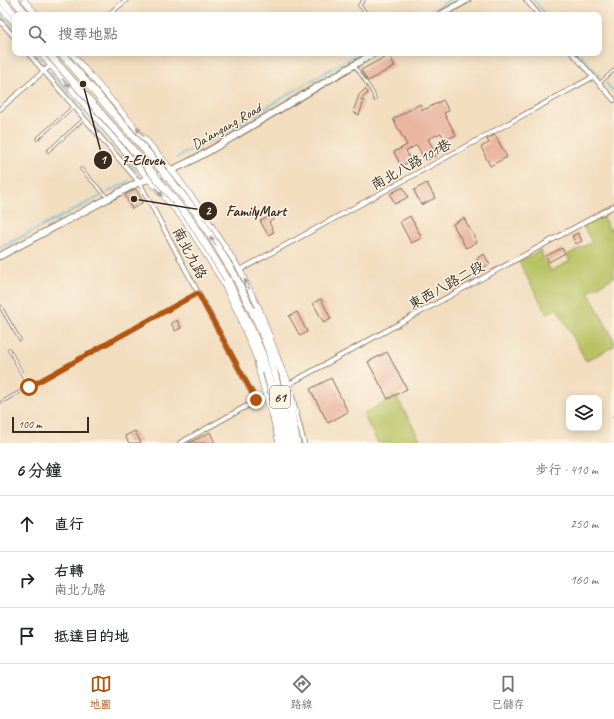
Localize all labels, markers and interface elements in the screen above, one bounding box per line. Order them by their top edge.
search box [12,12,602,56]
icon: search [26,23,48,45]
text: 搜尋地點 [58,25,118,44]
one-way arrow [61,77,70,88]
street label: Da’angang Road [188,98,266,153]
one-way arrow [136,128,145,137]
street label: 南北八路101巷 [368,135,455,193]
callout: 7-Eleven [93,146,173,173]
text: 7-Eleven [121,151,166,170]
text: 1 [100,152,107,168]
one-way arrow [155,187,164,197]
callout: FamilyMart [198,197,294,224]
text: FamilyMart [226,202,288,221]
text: 2 [205,203,212,219]
street label: 南北九路 [169,225,210,282]
one-way arrow [210,235,217,247]
street label: 東西八路二段 [405,258,487,313]
one-way arrow [244,278,250,290]
route start [20,378,38,396]
road number: 61 [270,386,290,408]
route end [247,391,265,409]
map controls [566,395,602,431]
button: layers [566,395,602,431]
scale bar [12,415,89,434]
text: 100 m [18,417,42,431]
text: 6 分鐘 [16,460,62,481]
text: 步行 · 410 m [535,462,598,478]
icon: ahead [16,513,38,535]
text: 直行 [54,515,84,534]
text: 250 m [570,516,598,532]
text: 右轉 [54,562,84,581]
icon: right [16,569,38,591]
text: 160 m [570,572,598,588]
text: 南北九路 [54,582,106,598]
icon: arrive [16,625,38,647]
text: 抵達目的地 [54,627,129,646]
tab: 地圖 [90,673,112,711]
tab: 路線 [291,673,313,711]
tab: 已儲存 [492,673,525,711]

